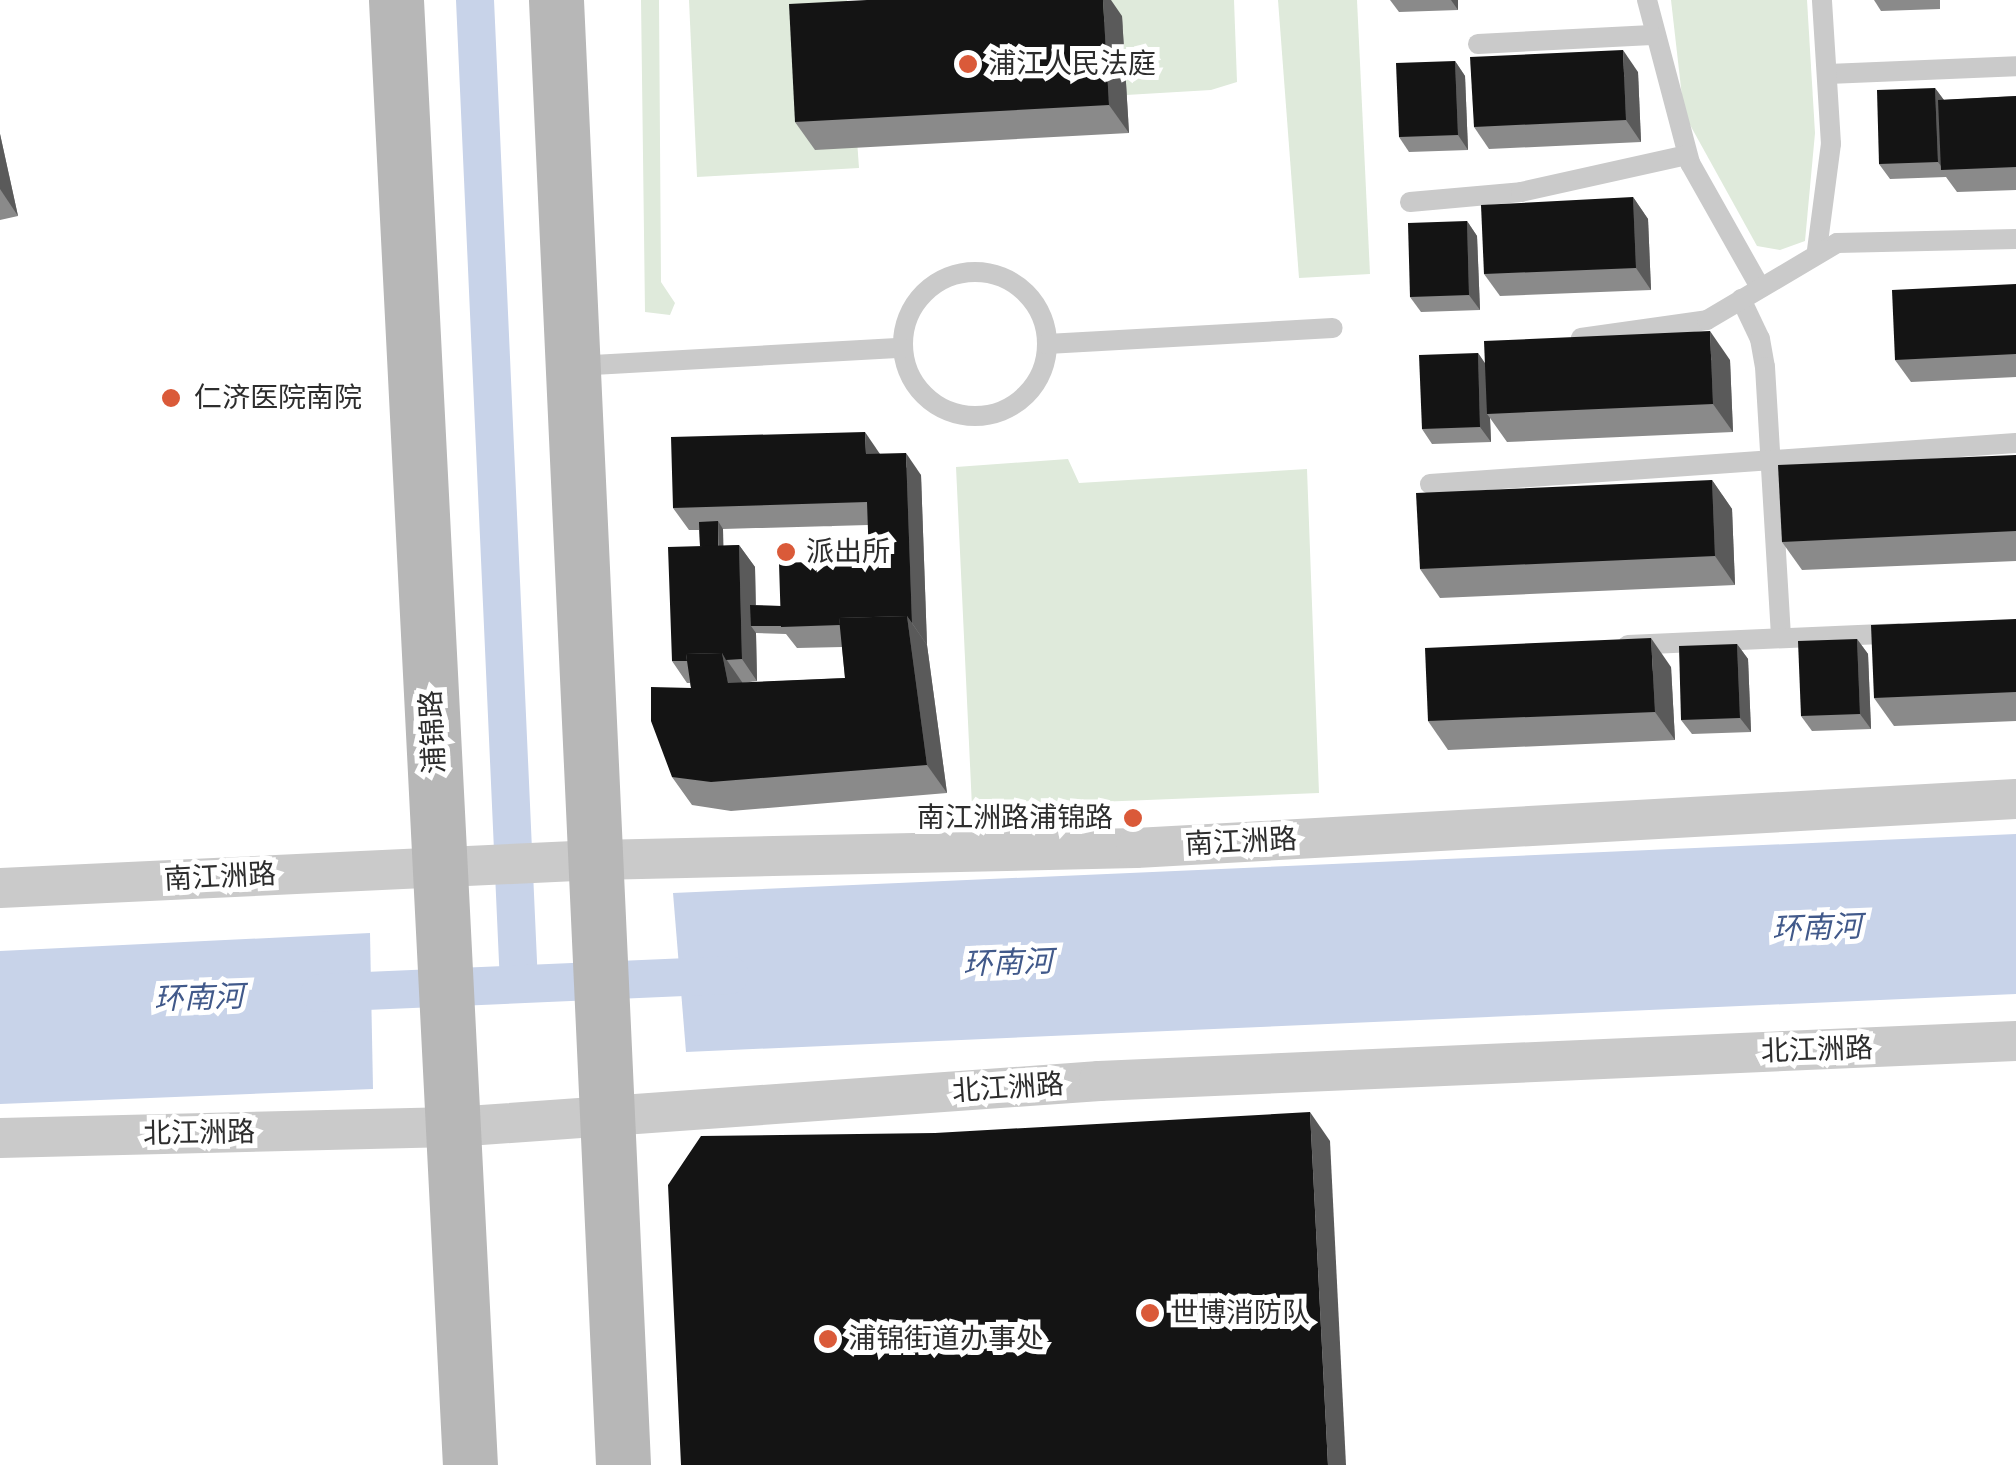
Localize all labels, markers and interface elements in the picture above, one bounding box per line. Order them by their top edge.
place label: 浦江人民法庭 [988,47,1156,81]
marker: 浦江人民法庭 [957,53,979,75]
place label: 仁济医院南院 [194,381,362,415]
marker: 仁济医院南院 [158,385,184,411]
place label: 派出所 [806,535,890,569]
marker: 派出所 [775,541,797,563]
street label: 浦锦路 [414,689,452,775]
place label: 南江洲路浦锦路 [917,801,1113,835]
marker: 南江洲路浦锦路 [1122,807,1144,829]
street label: 南江洲路 [1184,822,1298,862]
street label: 南江洲路 [163,857,277,897]
water label: 环南河 [1771,909,1863,949]
water label: 环南河 [962,944,1054,984]
water label: 环南河 [153,979,245,1019]
street label: 北江洲路 [1760,1031,1874,1069]
street label: 北江洲路 [951,1067,1065,1109]
street label: 北江洲路 [143,1115,255,1151]
place label: 世博消防队 [1170,1296,1310,1330]
marker: 世博消防队 [1139,1302,1161,1324]
place label: 浦锦街道办事处 [848,1322,1044,1356]
marker: 浦锦街道办事处 [817,1328,839,1350]

